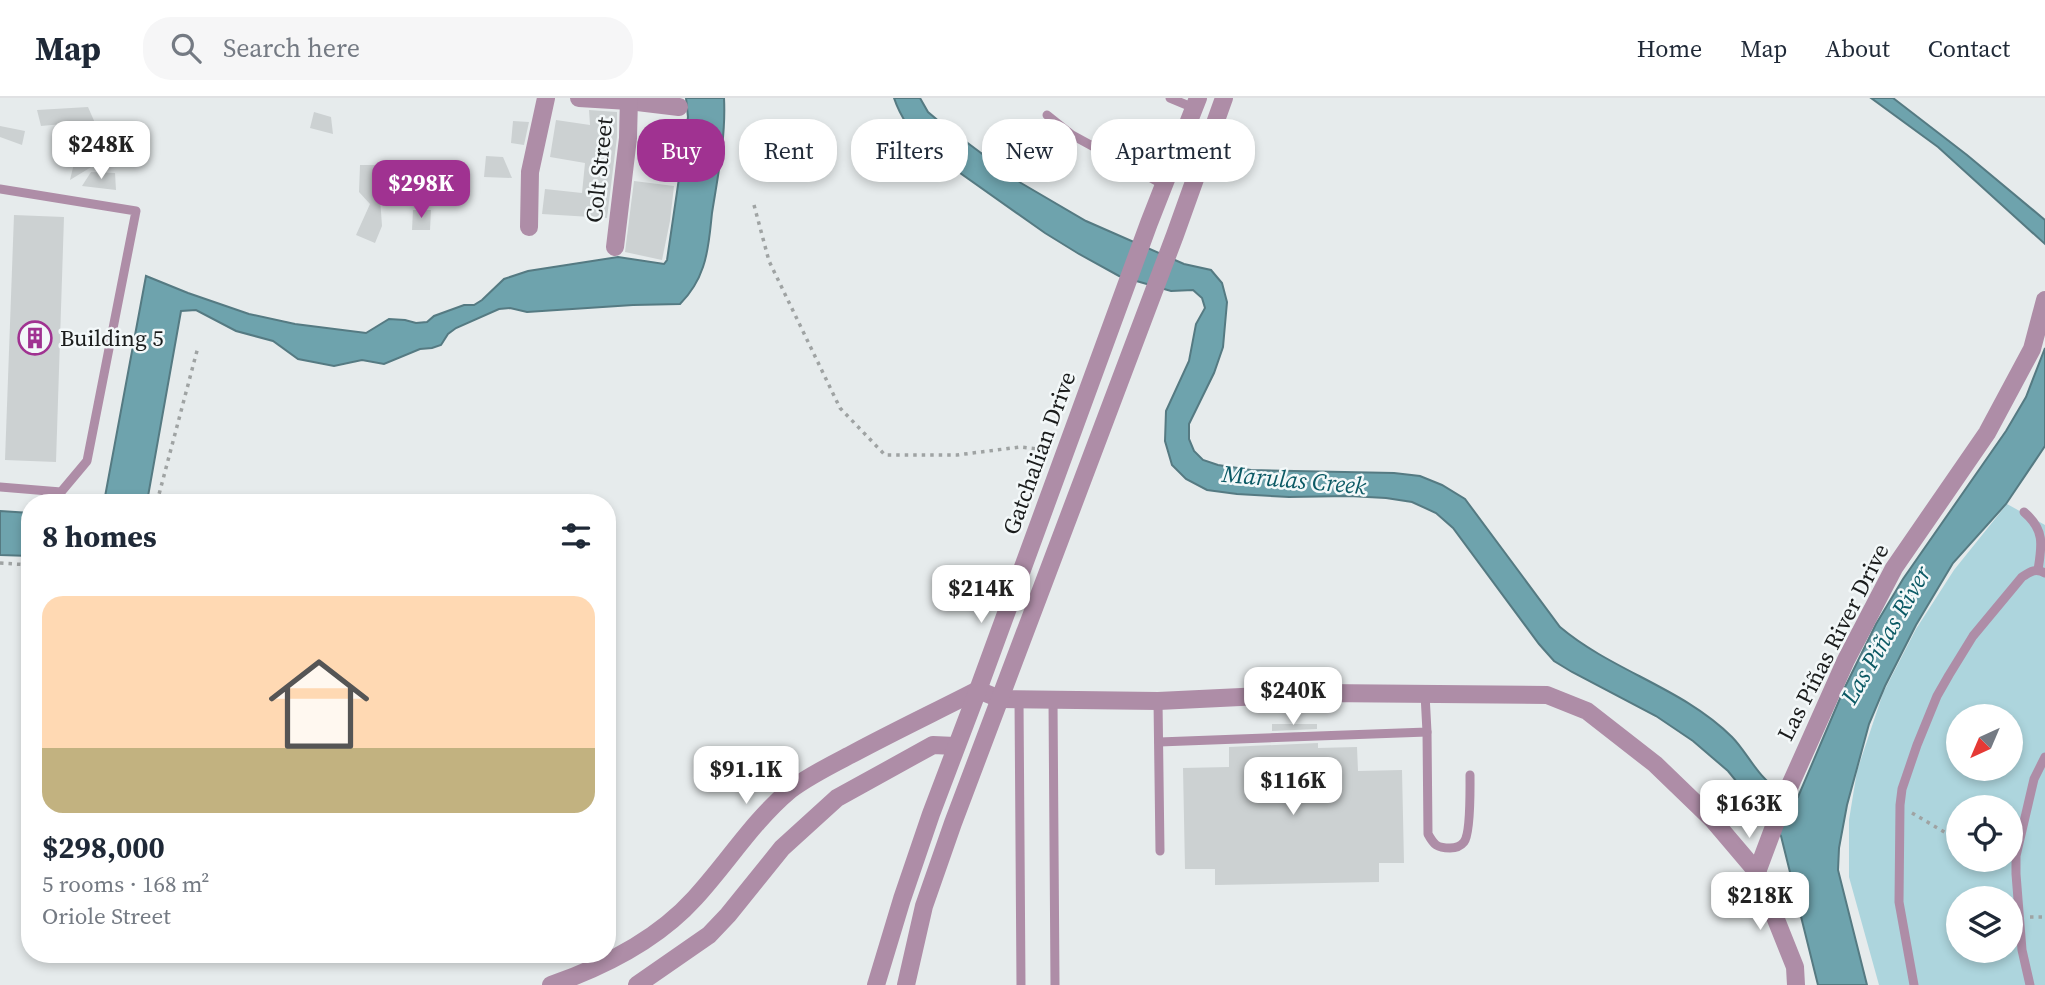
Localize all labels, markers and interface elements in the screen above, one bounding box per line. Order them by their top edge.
search box [143,17,633,80]
text: Map [35,26,101,71]
icon: search [167,29,205,67]
text: Search here [223,30,360,66]
text: Home [1637,32,1702,65]
text: Map [1740,32,1787,65]
text: About [1825,32,1890,65]
text: Contact [1928,32,2010,65]
street label: Colt Street [578,115,621,224]
chip: Buy [637,119,725,182]
chip: Rent [739,119,837,182]
chip: Filters [851,119,968,182]
chip: New [982,119,1077,182]
chip: Apartment [1091,119,1255,182]
pin: $248K [52,122,150,181]
text: $248K [68,128,134,160]
pin: $298K [372,160,470,220]
text: $298K [388,167,454,199]
building icon: Building 5 [16,319,54,357]
place label: Building 5 [60,322,164,354]
street label: Gatchalian Drive [995,367,1083,539]
water label: Marulas Creek [1220,457,1368,502]
text: 8 homes [42,516,157,557]
icon: filters [557,517,595,555]
street label: Las Piñas River Drive [1769,538,1897,746]
water label: Las Piñas River [1832,558,1939,711]
pin: $214K [932,566,1030,625]
text: $214K [948,572,1014,604]
icon: home [256,641,382,767]
pin: $240K [1244,668,1342,727]
text: $240K [1260,674,1326,706]
north arrow [1946,704,2023,780]
map controls [1946,704,2023,963]
pin: $91.1K [689,746,803,806]
text: $91.1K [710,753,782,785]
pin: $116K [1244,758,1342,817]
text: $116K [1260,764,1326,796]
pin: $163K [1700,780,1798,840]
text: $163K [1716,787,1782,819]
button: locate [1946,795,2023,872]
text: $298,000 [42,827,165,868]
text: 5 rooms · 168 m² [42,868,209,900]
pin: $218K [1711,872,1809,932]
text: $218K [1727,879,1793,911]
button: layers [1946,886,2023,963]
text: Oriole Street [42,900,171,932]

